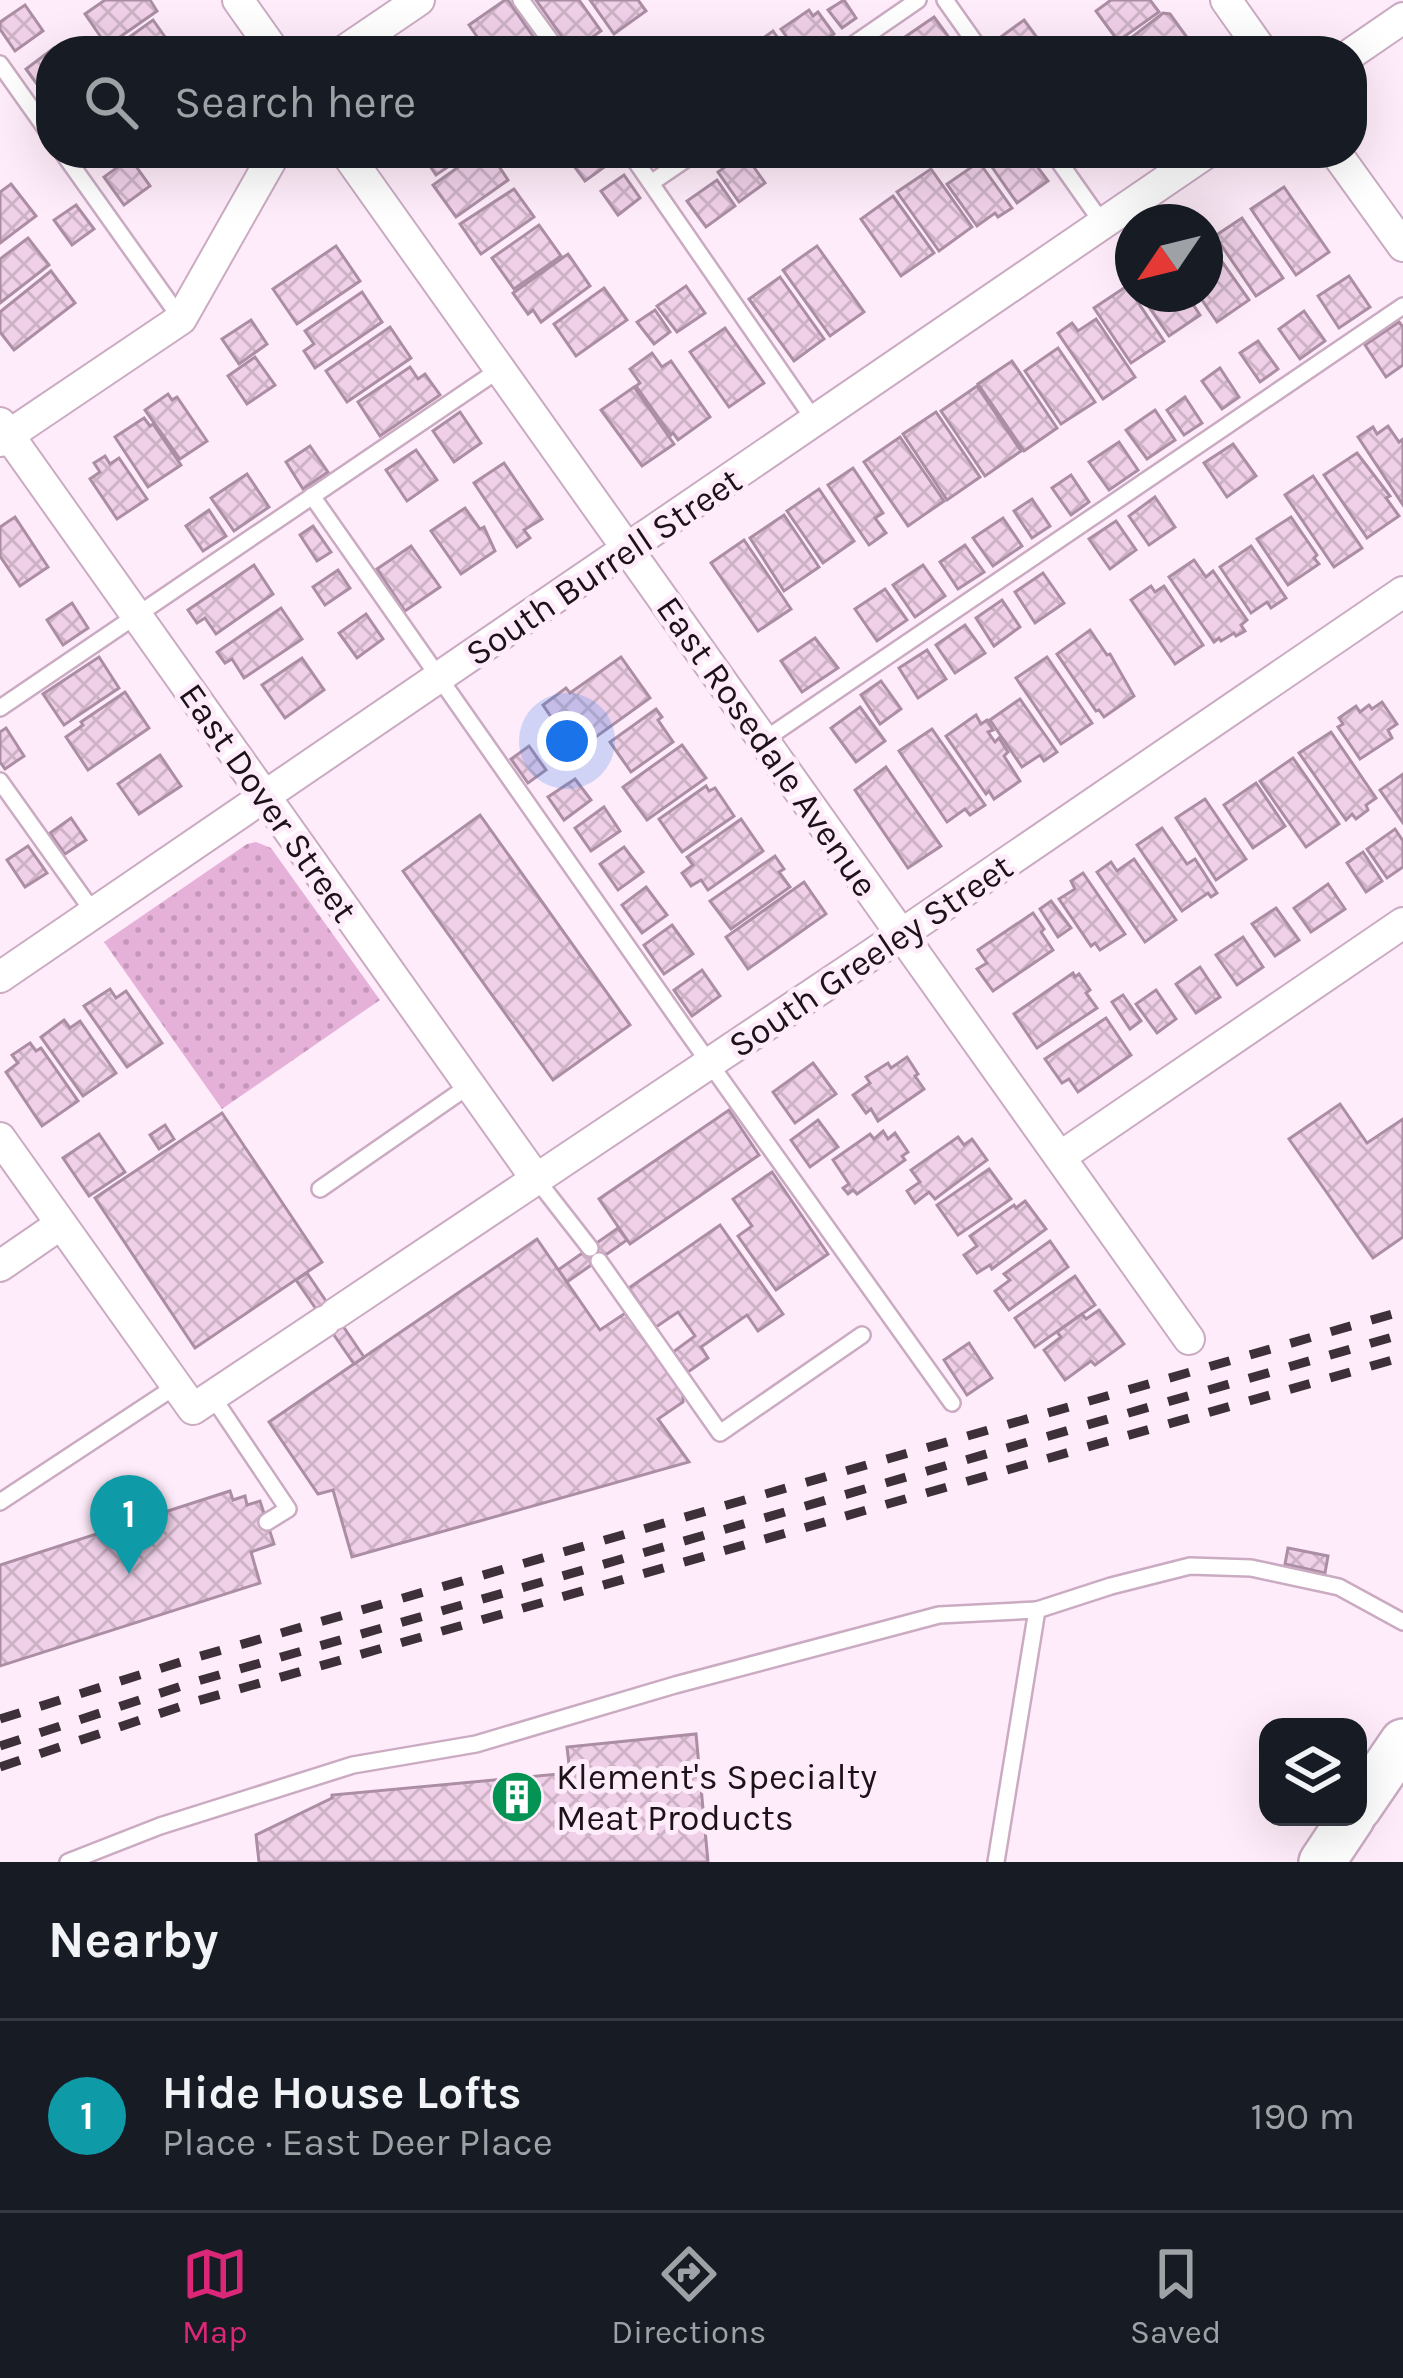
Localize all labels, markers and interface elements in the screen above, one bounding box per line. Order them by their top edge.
search box [36,36,1367,168]
icon: search [78,69,144,135]
text: Search here [174,76,416,128]
north arrow [1115,204,1223,312]
street label: South Burrell Street [458,459,749,675]
street label: East Rosedale Avenue [648,588,887,905]
street label: East Dover Street [170,675,366,930]
your location [537,711,597,771]
street label: South Greeley Street [721,845,1020,1066]
pin: 1 [90,1475,168,1574]
map controls [1259,1718,1367,1826]
button: layers [1259,1718,1367,1826]
place label: Klement's Specialty Meat Products [556,1756,877,1839]
building icon: Klement's Specialty Meat Products [489,1769,545,1825]
text: Nearby [48,1910,218,1970]
text: Hide House Lofts [162,2067,522,2119]
text: 1 [80,2093,94,2139]
text: 190 m [1251,2093,1355,2139]
text: Place · East Deer Place [162,2119,553,2165]
tab: Map [182,2241,248,2351]
tab: Directions [611,2241,766,2351]
tab: Saved [1130,2241,1221,2351]

